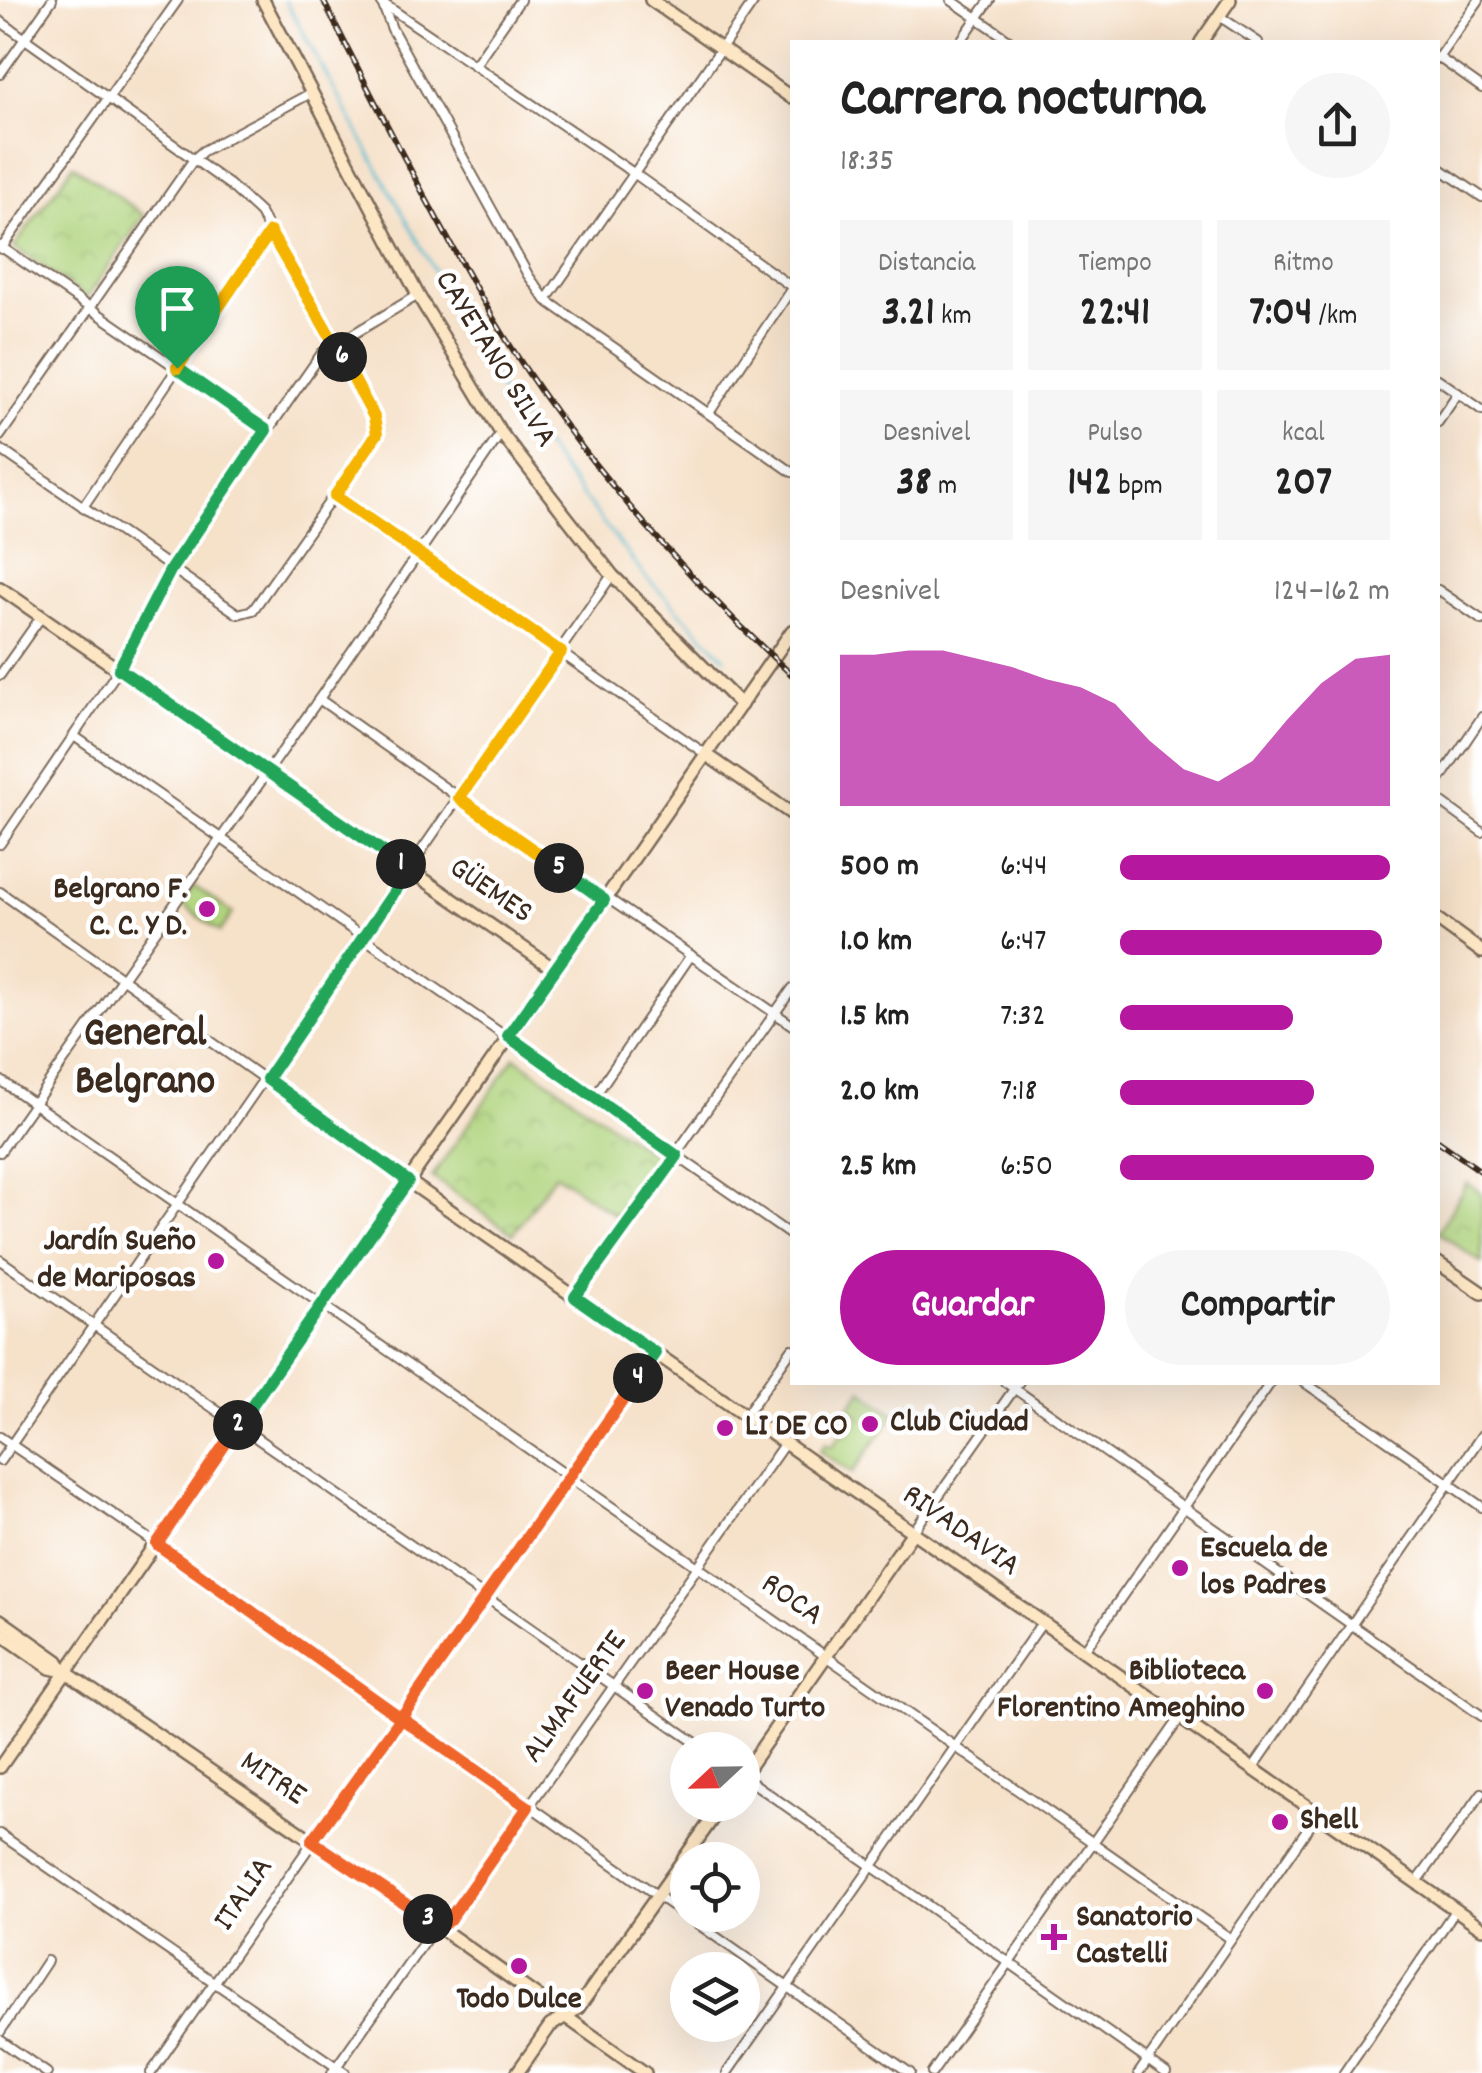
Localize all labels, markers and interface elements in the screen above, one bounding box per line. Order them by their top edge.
text: Carrera nocturna [840,63,1204,142]
button: share [1285,73,1390,178]
text: 18:35 [840,140,894,186]
text: Distancia [878,245,975,285]
text: Tiempo [1078,245,1152,285]
text: Ritmo [1273,245,1334,285]
street label: CAYETANO SILVA [421,262,567,458]
pin [135,266,220,369]
icon: arrive [150,281,205,336]
text: 3.21 [882,285,935,345]
text: 22:41 [1080,285,1150,345]
text: 7:04 [1249,285,1312,345]
text: km [935,298,972,338]
text: /km [1312,298,1358,338]
pin: 6 [317,332,367,382]
text: 6 [335,337,349,377]
text: Desnivel [883,415,970,455]
text: Pulso [1087,415,1143,455]
text: kcal [1282,415,1325,455]
text: 38 [896,455,932,515]
text: 142 [1067,455,1112,515]
text: 207 [1275,455,1332,515]
text: m [932,468,957,508]
text: bpm [1112,468,1163,508]
text: Desnivel [840,570,940,616]
text: 124–162 m [1274,570,1390,616]
pin: 1 [376,839,426,889]
pin: 5 [534,843,584,893]
text: 1 [398,844,404,884]
text: 500 m [840,845,919,891]
text: 6:44 [1000,845,1048,891]
street label: GÜEMES [439,847,541,937]
text: 5 [553,848,565,888]
place label: Belgrano F. C. C. Y D. [53,868,187,951]
marker: Belgrano F. C. C. Y D. [196,898,218,920]
text: 1.0 km [840,920,912,966]
text: 6:47 [1000,920,1047,966]
text: 1.5 km [840,995,910,1041]
text: 7:32 [1000,995,1046,1041]
district label: General Belgrano [75,1006,215,1114]
text: 2.0 km [840,1070,919,1116]
text: 7:18 [1000,1070,1037,1116]
text: 2.5 km [840,1145,917,1191]
text: 6:50 [1000,1145,1053,1191]
place label: Jardín Sueño de Mariposas [37,1220,196,1303]
marker: Jardín Sueño de Mariposas [205,1250,227,1272]
button: Guardar [840,1250,1105,1365]
button: Compartir [1125,1250,1390,1365]
pin: 4 [613,1353,663,1403]
text: 4 [632,1358,644,1398]
pin: 2 [213,1400,263,1450]
place label: Club Ciudad [890,1401,1029,1447]
text: 2 [232,1405,244,1445]
place label: LI DE CO [745,1405,848,1451]
marker: Club Ciudad [859,1413,881,1435]
marker: LI DE CO [714,1417,736,1439]
street label: RIVADAVIA [891,1474,1029,1590]
place label: Escuela de los Padres [1200,1527,1328,1610]
marker: Escuela de los Padres [1169,1557,1191,1579]
street label: ROCA [750,1563,832,1639]
street label: ALMAFUERTE [512,1622,640,1774]
place label: Beer House Venado Turto [665,1650,825,1733]
place label: Biblioteca Florentino Ameghino [997,1650,1246,1733]
marker: Beer House Venado Turto [634,1680,656,1702]
marker: Biblioteca Florentino Ameghino [1254,1680,1276,1702]
north arrow [670,1732,760,1822]
map controls [670,1732,760,2042]
street label: MITRE [229,1741,315,1819]
place label: Shell [1300,1799,1358,1845]
marker: Shell [1269,1811,1291,1833]
button: locate [670,1842,760,1932]
street label: ITALIA [203,1849,287,1941]
pin: 3 [403,1894,453,1944]
place label: Sanatorio Castelli [1076,1896,1193,1979]
text: 3 [422,1899,434,1939]
marker: Sanatorio Castelli [1041,1924,1067,1950]
button: layers [670,1952,760,2042]
marker: Todo Dulce [508,1955,530,1977]
place label: Todo Dulce [456,1978,582,2024]

